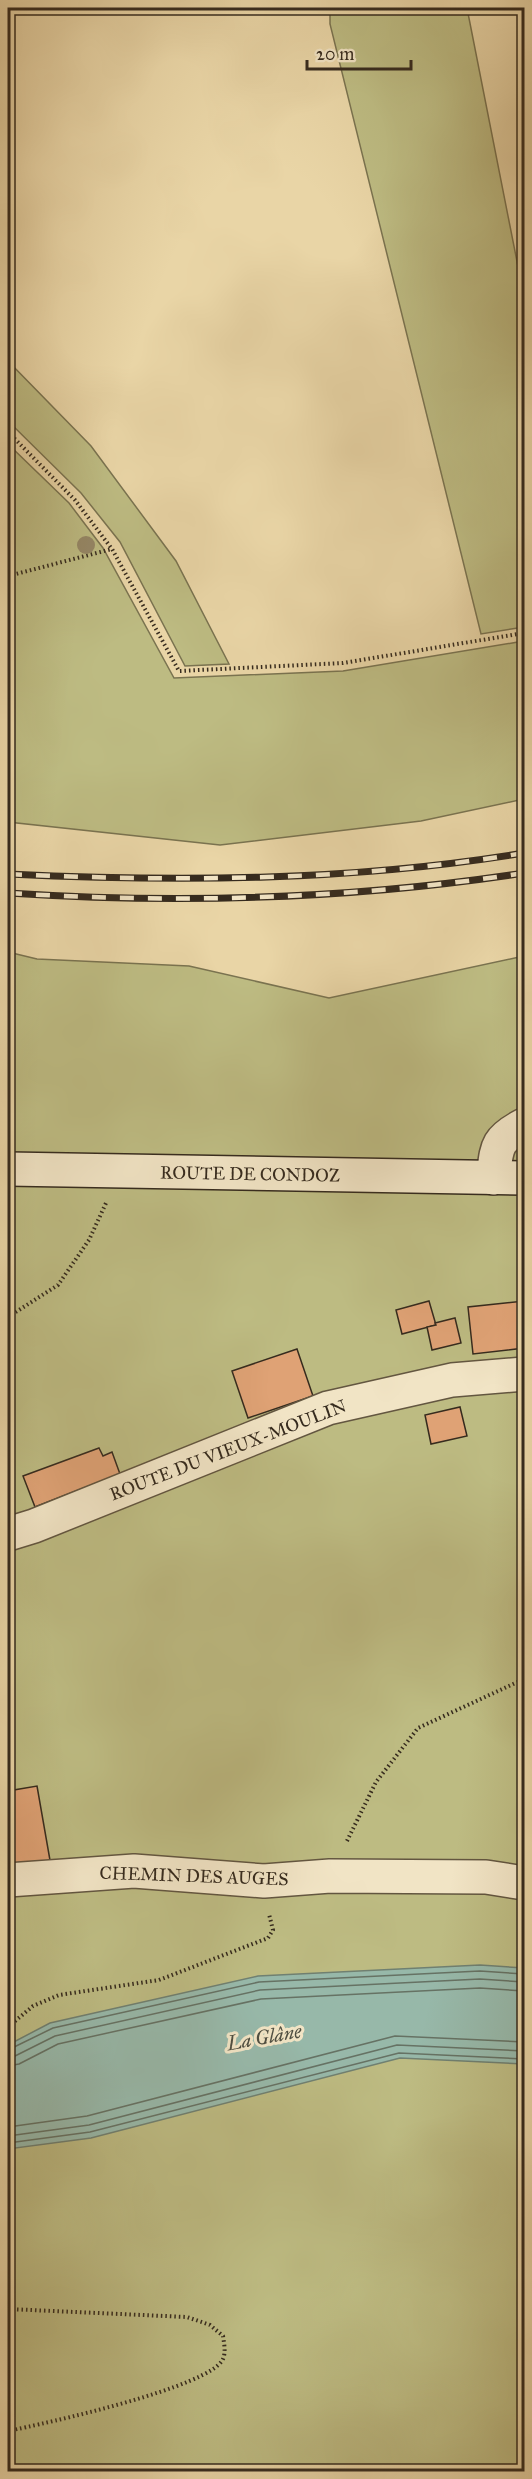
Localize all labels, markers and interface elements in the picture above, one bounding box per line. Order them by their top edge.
scale bar [307,33,410,71]
text: 20 m [316,43,354,65]
street label: ROUTE DE CONDOZ [160,1161,340,1187]
street label: ROUTE DU VIEUX-MOULIN [106,1395,350,1505]
street label: CHEMIN DES AUGES [99,1862,289,1890]
water label: La Glâne [224,2019,304,2056]

